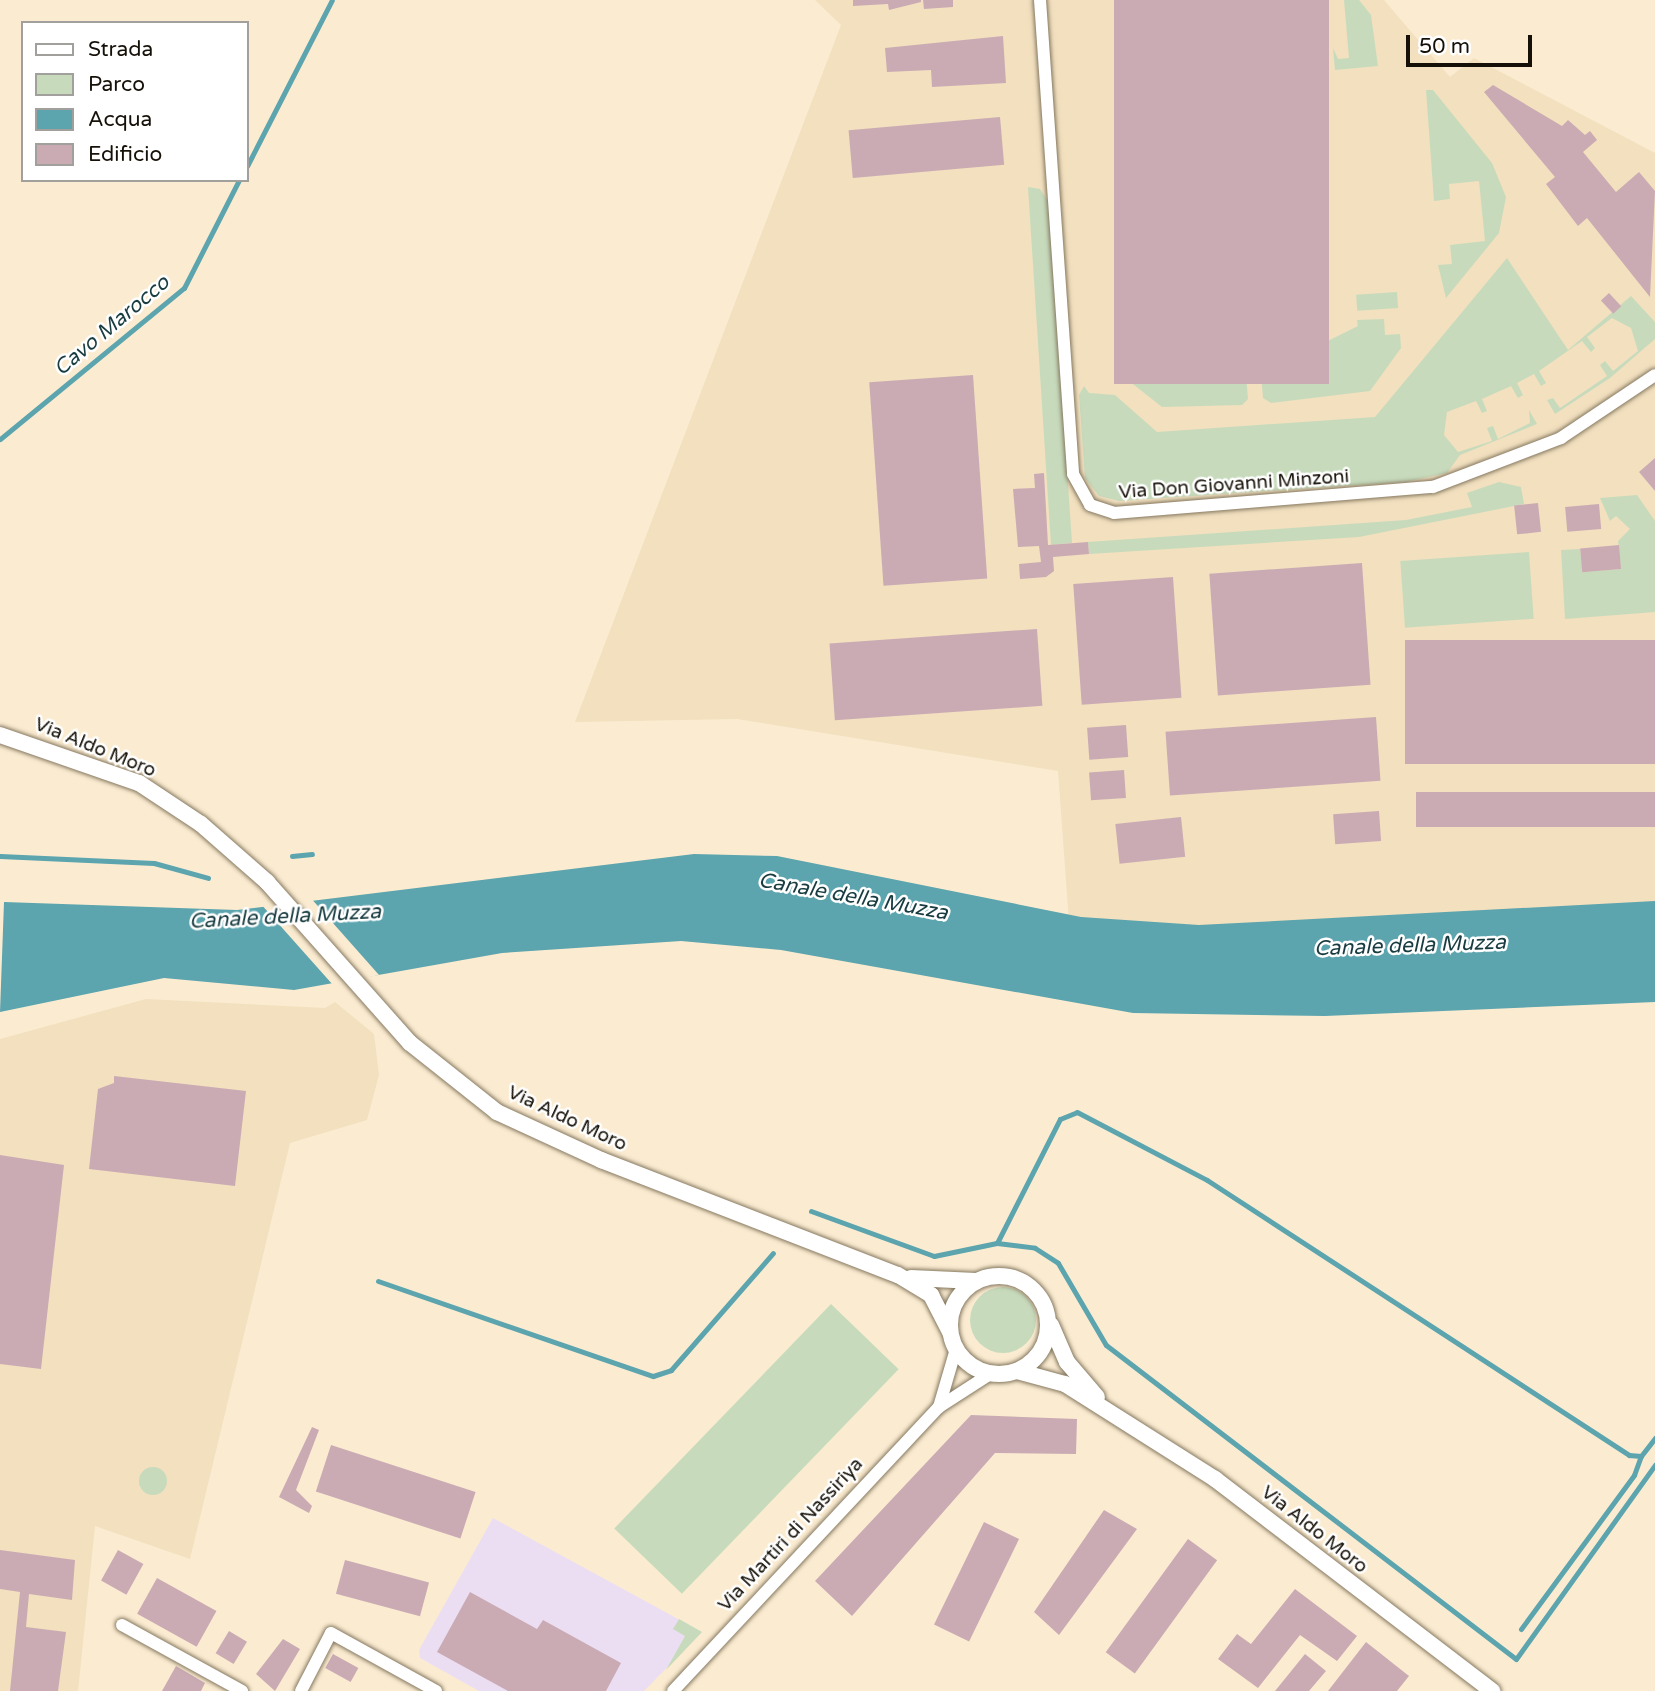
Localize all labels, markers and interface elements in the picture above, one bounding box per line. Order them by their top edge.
legend [21,21,248,182]
scale bar [1410,21,1536,65]
text: 50 m [1419,34,1470,59]
text: Strada [88,37,153,62]
text: Parco [88,72,145,97]
text: Acqua [88,107,152,132]
text: Edificio [88,142,162,167]
water label: Cavo Marocco [49,270,175,382]
street label: Via Don Giovanni Minzoni [1118,466,1350,504]
street label: Via Aldo Moro [31,713,159,783]
water label: Canale della Muzza [756,868,950,926]
water label: Canale della Muzza [189,899,381,935]
water label: Canale della Muzza [1314,930,1506,962]
street label: Via Aldo Moro [504,1081,630,1157]
street label: Via Martiri di Nassiriya [714,1453,868,1617]
street label: Via Aldo Moro [1256,1481,1372,1579]

